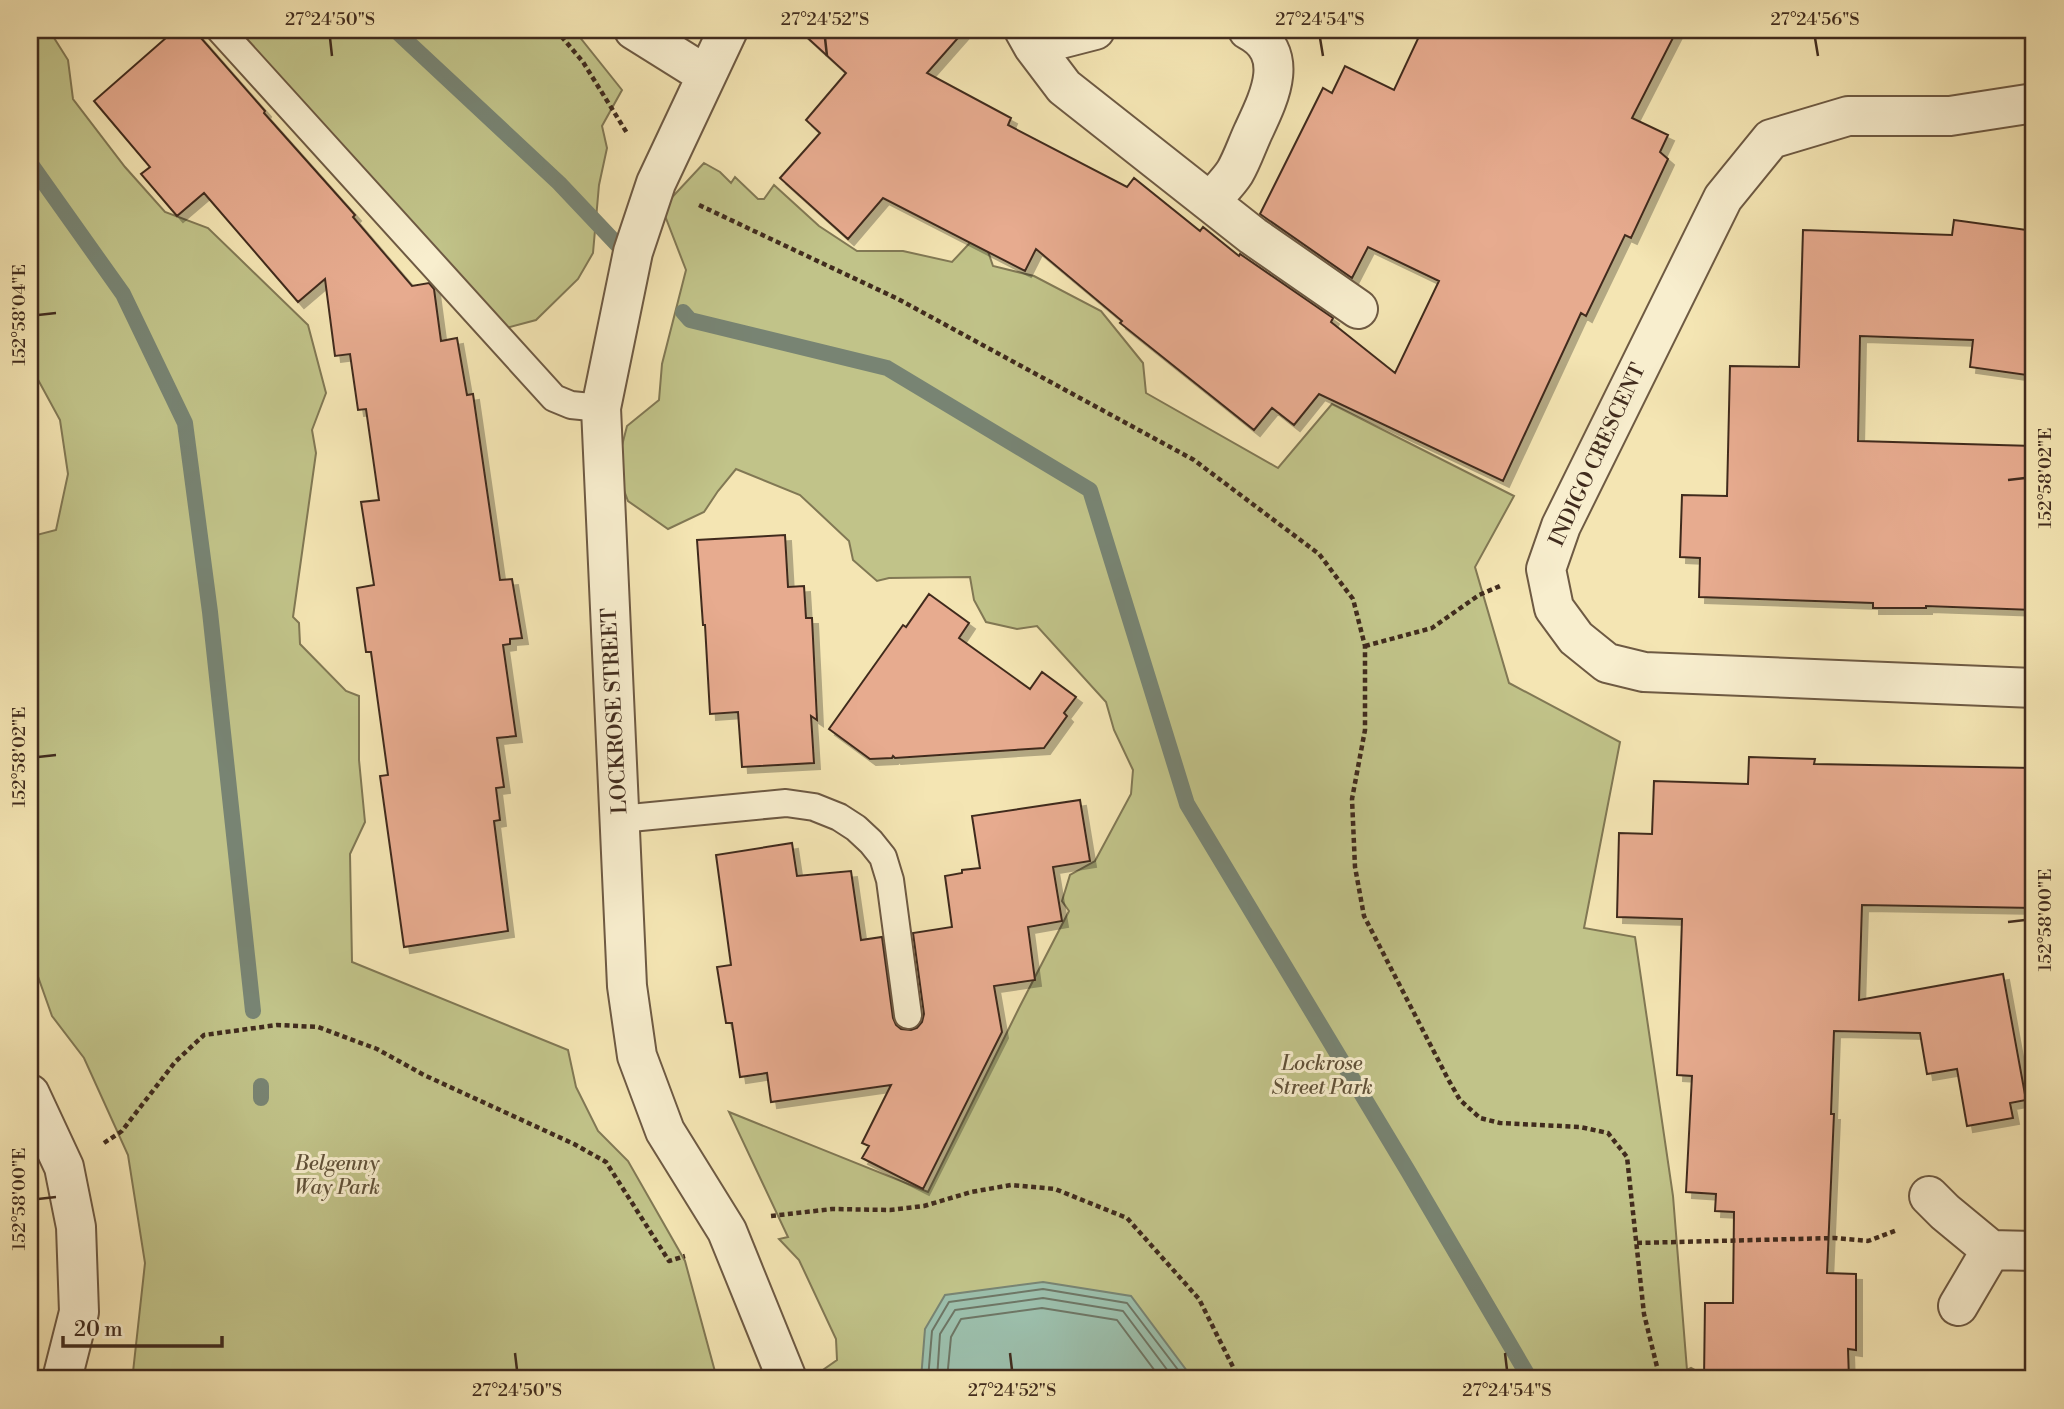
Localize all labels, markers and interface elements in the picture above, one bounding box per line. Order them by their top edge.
text: 27°24'50"S [285,8,375,31]
text: 27°24'52"S [781,8,869,31]
text: 27°24'54"S [1275,8,1365,31]
text: 27°24'56"S [1770,8,1860,31]
text: 152°58'04"E [8,264,31,366]
street label: INDIGO CRESCENT [1544,359,1652,551]
text: 152°58'02"E [2034,428,2057,528]
street label: LOCKROSE STREET [597,607,633,815]
text: 152°58'02"E [8,707,31,807]
text: 152°58'00"E [2034,869,2057,971]
park label: Lockrose Street Park [1271,1051,1373,1101]
text: 152°58'00"E [8,1148,31,1250]
park label: Belgenny Way Park [294,1151,380,1201]
scale bar [63,1304,222,1348]
text: 20 m [74,1317,123,1343]
text: 27°24'50"S [472,1379,562,1402]
text: 27°24'52"S [968,1379,1056,1402]
text: 27°24'54"S [1462,1379,1552,1402]

